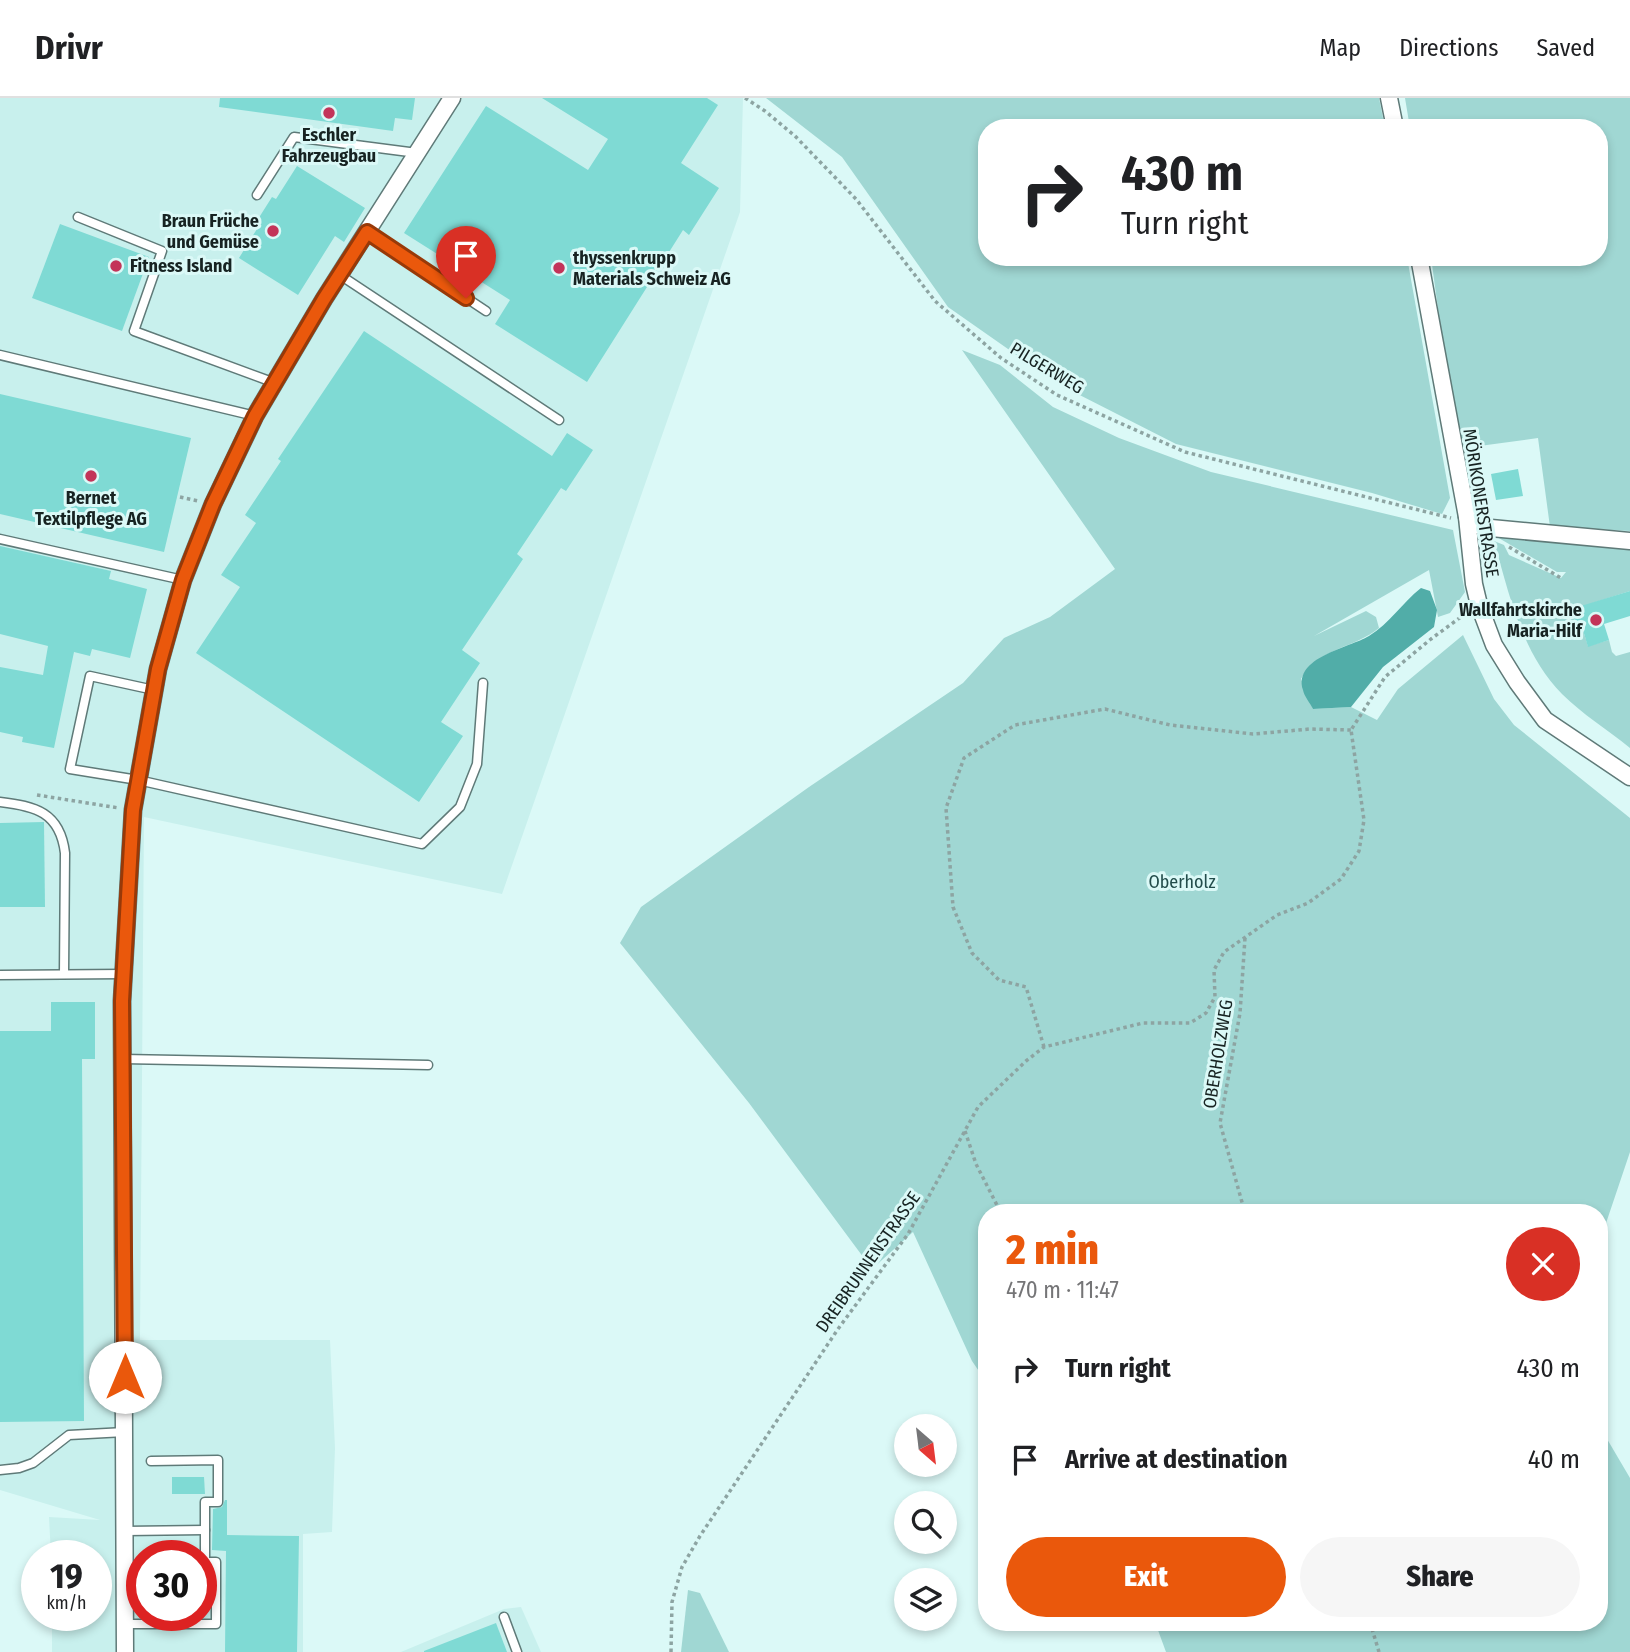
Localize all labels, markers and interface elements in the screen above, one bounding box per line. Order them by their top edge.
text: Drivr [35,28,103,68]
text: Map [1320,34,1361,62]
text: Directions [1399,34,1498,62]
text: Saved [1536,34,1595,62]
marker: Eschler Fahrzeugbau [321,105,337,121]
place label: Eschler Fahrzeugbau [282,124,376,167]
text: 430 m [1121,144,1243,203]
icon: right [1006,147,1097,238]
text: Turn right [1121,204,1248,242]
place label: Braun Früche und Gemüse [162,210,259,253]
marker: Braun Früche und Gemüse [265,223,281,239]
pin [436,226,496,298]
icon: arrive [447,237,485,275]
place label: thyssenkrupp Materials Schweiz AG [573,247,731,290]
place label: Fitness Island [130,255,232,277]
marker: Fitness Island [108,258,124,274]
marker: thyssenkrupp Materials Schweiz AG [551,260,567,276]
street label: PILGERWEG [1006,337,1088,399]
street label: MÖRIKONERSTRASSE [1458,427,1504,579]
marker: Bernet Textilpflege AG [83,468,99,484]
place label: Bernet Textilpflege AG [35,487,147,530]
place label: Wallfahrtskirche Maria-Hilf [1459,599,1584,642]
marker: Wallfahrtskirche Maria-Hilf [1588,612,1604,628]
park label: Oberholz [1148,871,1216,893]
street label: OBERHOLZWEG [1199,998,1237,1110]
street label: DREIBRUNNENSTRASSE [811,1187,925,1337]
text: 2 min [1006,1225,1099,1275]
button: close [1506,1227,1580,1301]
text: 470 m · 11:47 [1006,1276,1119,1304]
position arrow [88,1340,162,1414]
icon: right [1006,1350,1044,1388]
text: Turn right [1065,1353,1171,1384]
text: 430 m [1516,1353,1580,1384]
north arrow [894,1414,957,1477]
map controls [894,1414,957,1631]
icon: arrive [1006,1441,1044,1479]
text: Arrive at destination [1065,1444,1288,1475]
text: 40 m [1528,1444,1580,1475]
button: search [894,1491,957,1554]
button: Exit [1006,1537,1286,1617]
button: Share [1300,1537,1580,1617]
speed limit sign: 30 [126,1540,217,1631]
text: 19 [50,1555,83,1597]
button: layers [894,1568,957,1631]
text: km/h [46,1592,87,1614]

